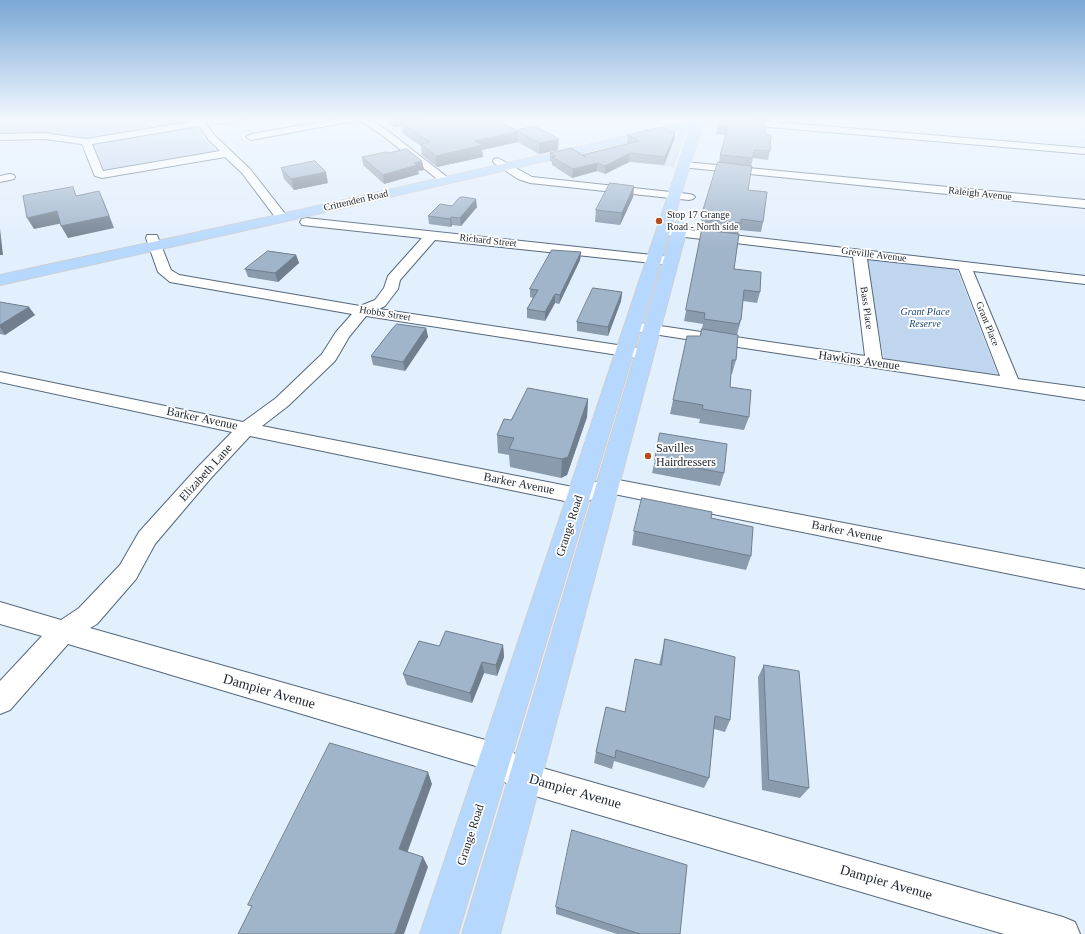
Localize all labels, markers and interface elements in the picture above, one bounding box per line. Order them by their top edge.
street label: Raleigh Avenue [948,185,1012,203]
street label: Crittenden Road [323,188,389,214]
place label: Stop 17 Grange Road - North side [667,209,738,232]
marker: Stop 17 Grange Road - North side [654,216,664,226]
street label: Richard Street [459,232,517,250]
street label: Greville Avenue [841,245,907,265]
street label: Bass Place [857,286,875,330]
street label: Grant Place [973,300,1001,348]
street label: Hobbs Street [358,304,412,324]
park label: Grant Place Reserve [900,306,950,330]
street label: Hawkins Avenue [817,348,901,374]
street label: Barker Avenue [165,404,239,434]
street label: Elizabeth Lane [176,441,236,505]
place label: Savilles Hairdressers [656,442,716,470]
marker: Savilles Hairdressers [643,451,653,461]
street label: Barker Avenue [482,470,556,498]
street label: Grange Road [553,494,587,558]
street label: Barker Avenue [810,518,884,546]
street label: Dampier Avenue [221,671,317,713]
street label: Dampier Avenue [527,771,623,813]
street label: Grange Road [454,803,488,867]
street label: Dampier Avenue [838,862,934,904]

